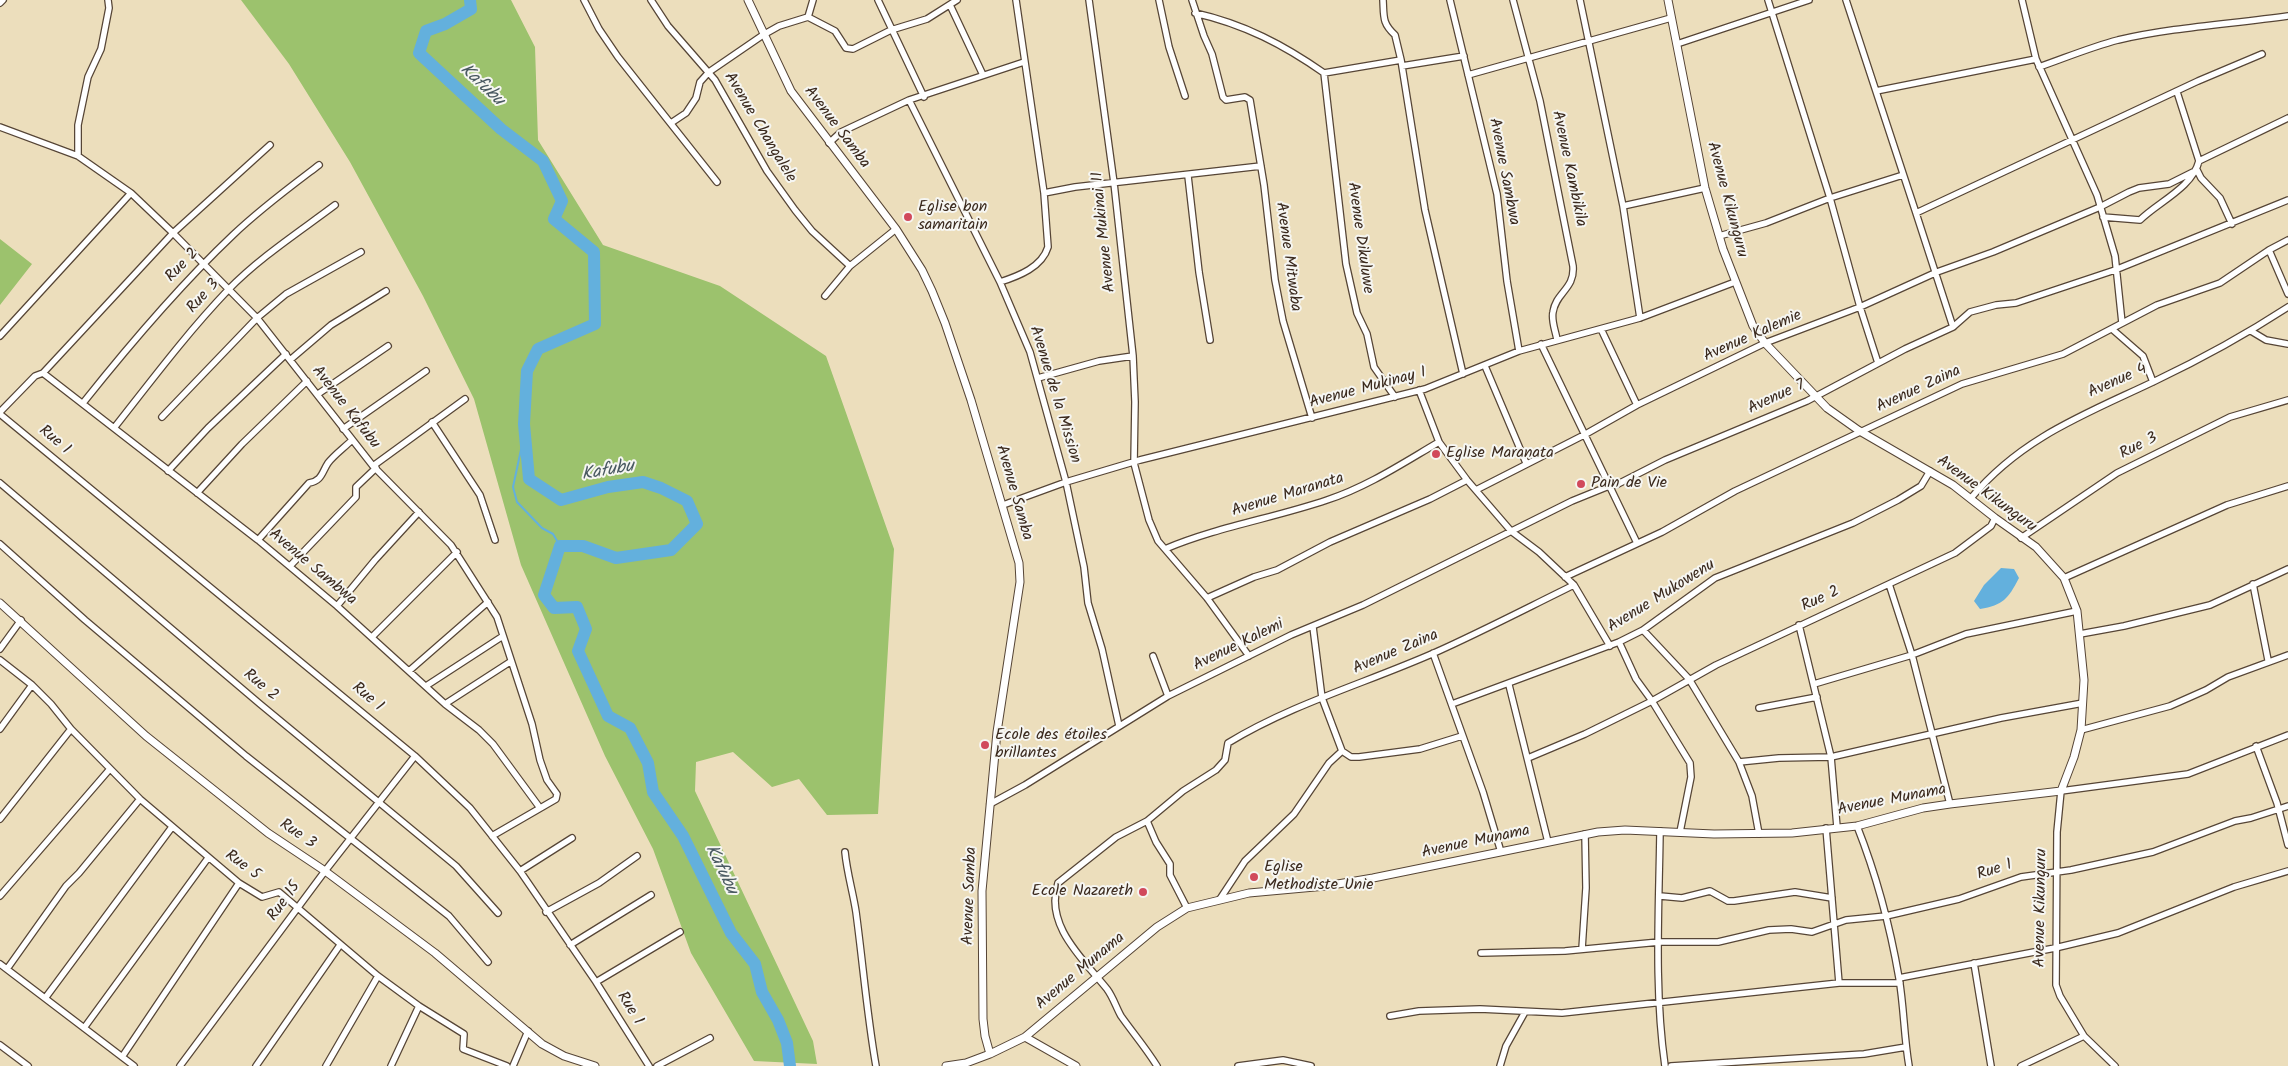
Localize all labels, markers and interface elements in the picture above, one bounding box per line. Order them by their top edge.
water label: Kafubu [454,60,508,112]
street label: Avenue Changalele [719,69,799,187]
street label: Avenue Samba [799,83,873,173]
street label: Avenue Kambikila [1546,109,1590,229]
street label: Avenue Sambwa [1483,117,1523,227]
street label: Avenue Kikunguru [1701,140,1751,260]
street label: Avenue Mukinai II [1089,171,1121,293]
street label: Avenue Dikuluwe [1342,181,1376,295]
place label: Eglise bon samaritain [918,198,988,236]
street label: Avenue Mitwaba [1270,201,1304,313]
marker: Eglise bon samaritain [902,211,914,223]
street label: Rue 2 [162,245,204,287]
street label: Rue 3 [184,276,224,318]
street label: Avenue Kalemie [1701,307,1805,367]
street label: Avenue de la Mission [1024,324,1084,466]
street label: Avenue 4 [2086,361,2150,403]
street label: Avenue Zaina [1874,362,1964,418]
street label: Avenue Kafubu [307,363,383,453]
street label: Avenue Mukinay I [1308,364,1428,414]
street label: Avenue 7 [1745,376,1809,420]
street label: Rue 1 [34,422,74,460]
street label: Rue 3 [2117,429,2161,465]
street label: Avenue Samba [990,443,1036,543]
place label: Eglise Maranata [1446,444,1554,464]
marker: Eglise Maranata [1430,448,1442,460]
street label: Avenue Kikunguru [1932,452,2040,538]
water label: Kafubu [580,457,636,487]
street label: Avenue Maranata [1230,470,1346,522]
place label: Pain de Vie [1591,474,1667,494]
marker: Pain de Vie [1575,478,1587,490]
street label: Avenue Sambwa [264,526,360,610]
street label: Avenue Mukowenu [1605,556,1719,638]
street label: Rue 2 [1799,583,1843,617]
street label: Avenue Kalemi [1191,616,1287,676]
street label: Avenue Zaina [1350,626,1442,680]
street label: Rue 2 [239,666,281,706]
street label: Rue 1 [347,679,387,717]
place label: Ecole des étoiles brillantes [995,726,1107,764]
marker: Ecole des étoiles brillantes [979,739,991,751]
street label: Avenue Munama [1836,781,1948,821]
street label: Rue 3 [275,816,319,854]
street label: Avenue Munama [1420,822,1532,864]
water label: Kafubu [699,842,741,898]
street label: Rue 5 [220,847,264,885]
street label: Avenue Samba [960,847,982,945]
street label: Avenue Kikunguru [2031,848,2053,968]
street label: Rue 1 [1975,856,2015,886]
place label: Eglise Methodiste Unie [1264,858,1373,896]
marker: Eglise Methodiste Unie [1248,871,1260,883]
street label: Rue 15 [264,878,306,926]
place label: Ecole Nazareth [1032,882,1133,902]
marker: Ecole Nazareth [1137,886,1149,898]
street label: Avenue Munama [1033,929,1129,1015]
street label: Rue 1 [611,989,647,1029]

